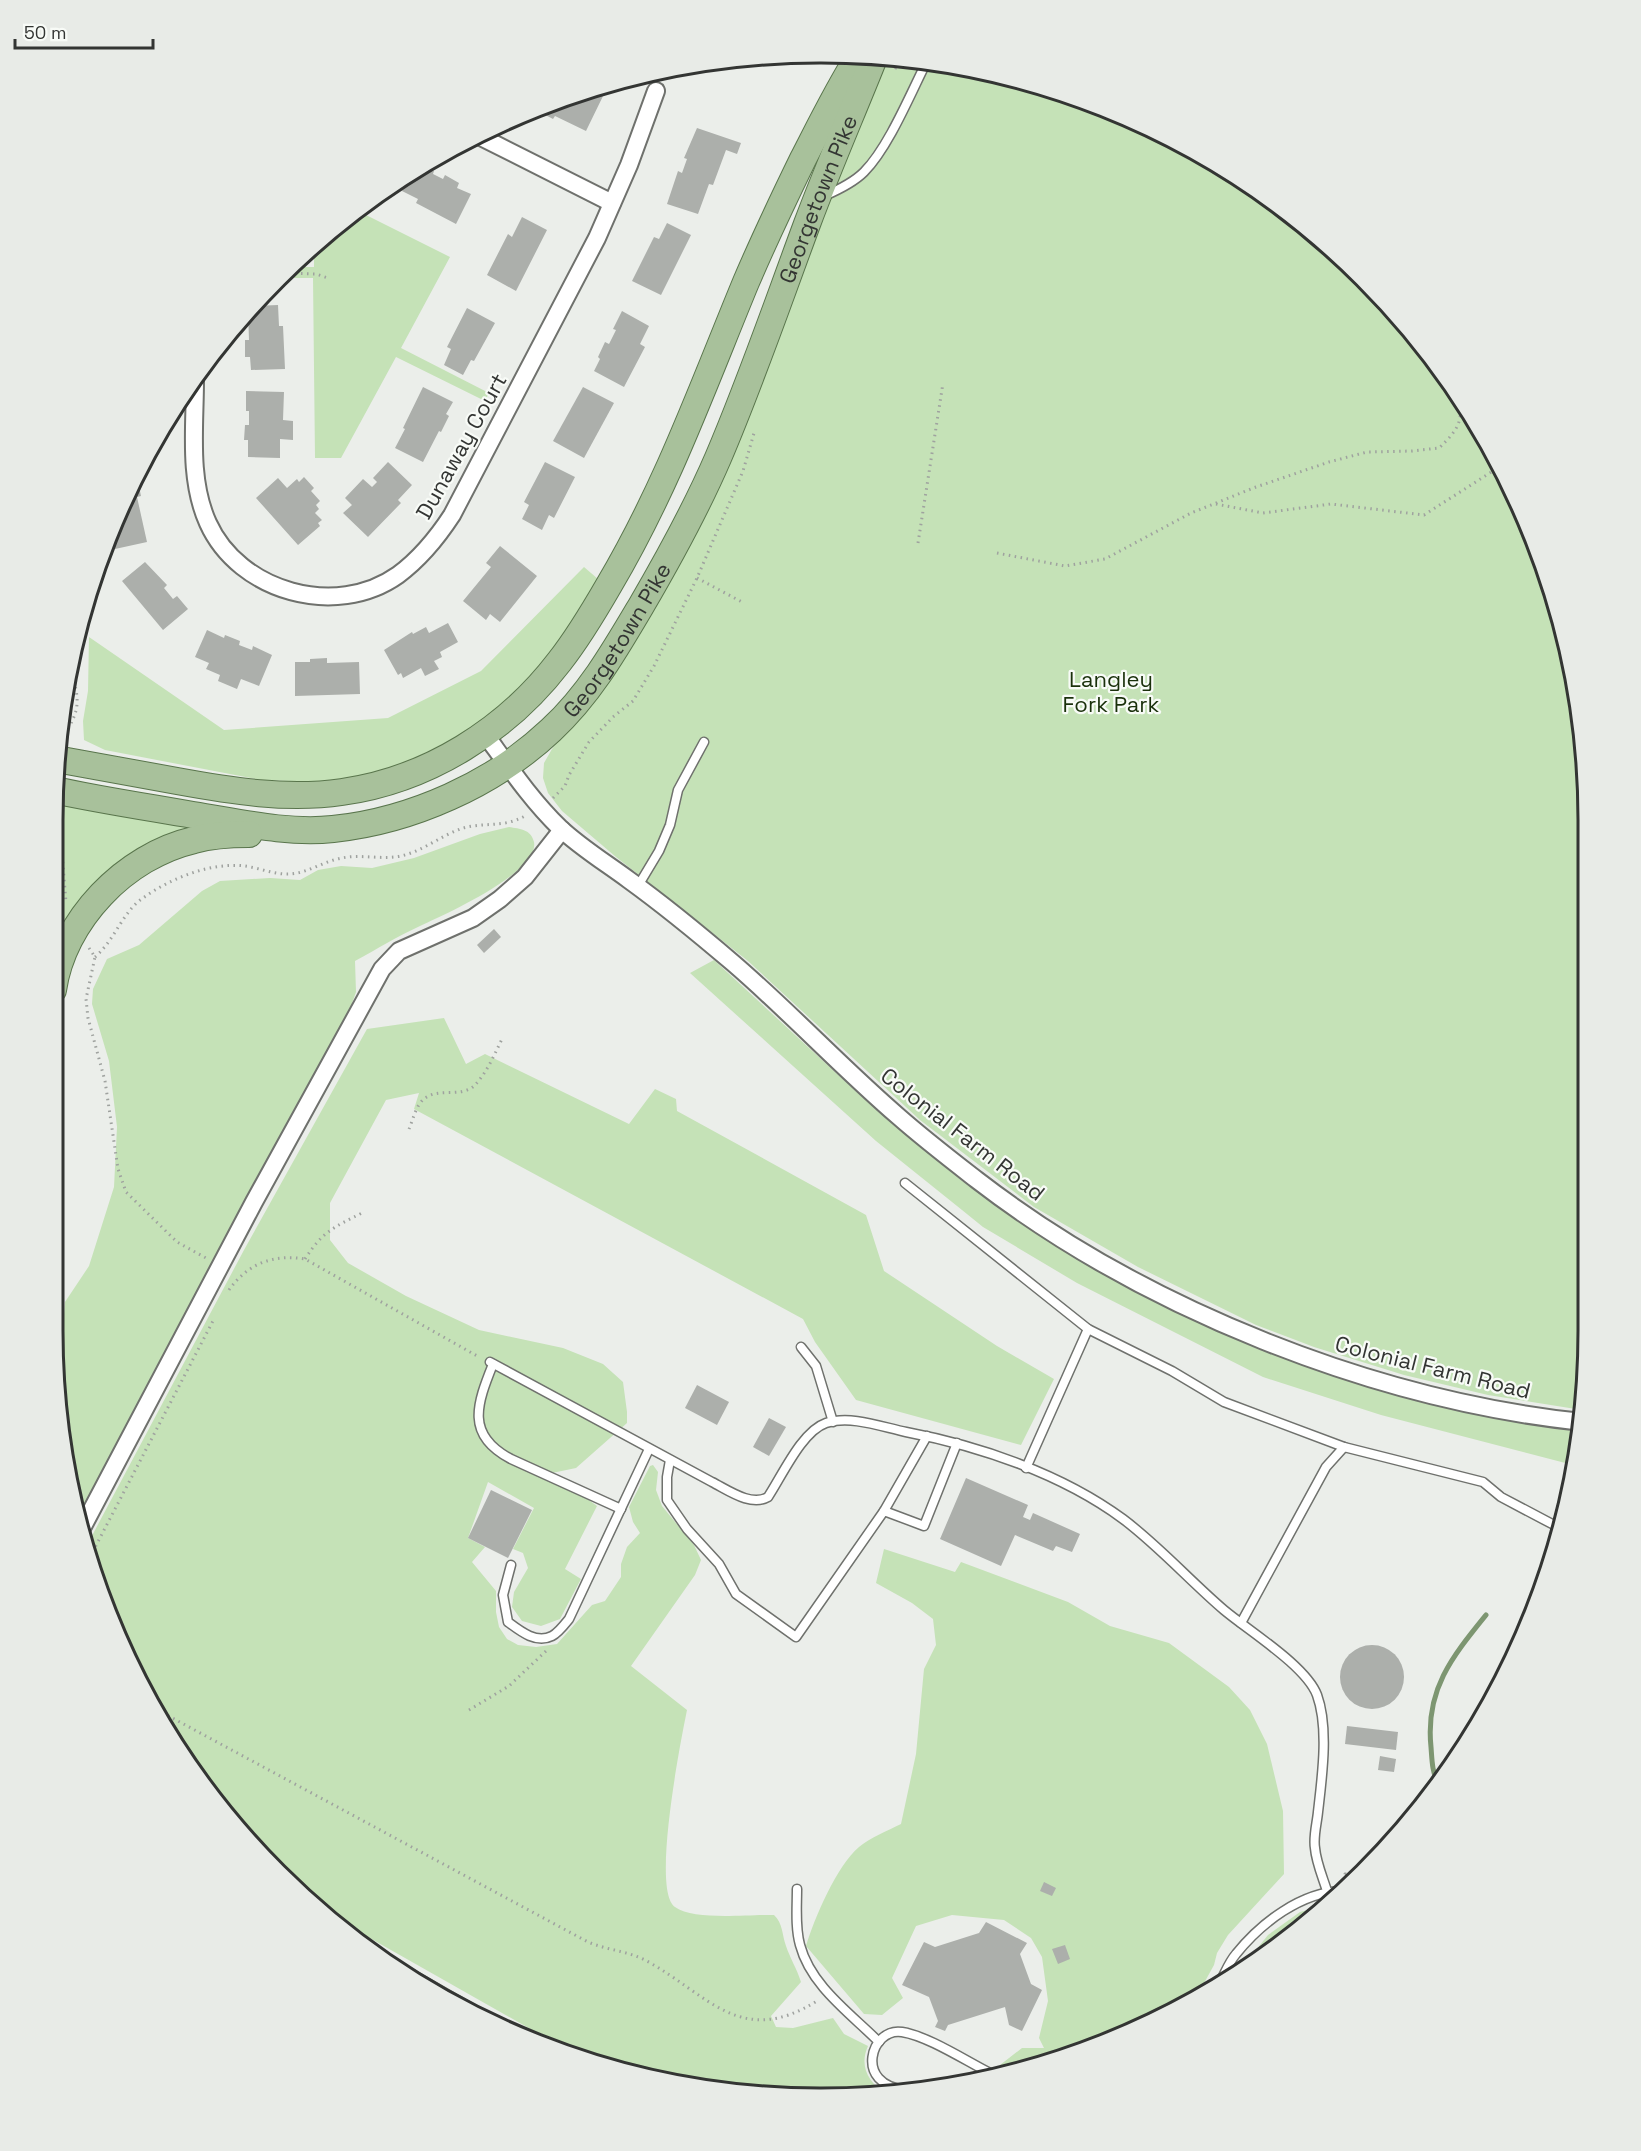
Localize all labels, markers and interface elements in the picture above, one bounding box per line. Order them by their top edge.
scale bar [15,12,153,50]
text: 50 m [24,21,66,44]
street label: Georgetown Pike [772,111,863,287]
street label: Dunaway Court [409,368,513,524]
street label: Georgetown Pike [557,558,677,723]
park label: Langley Fork Park [1063,665,1160,718]
street label: Colonial Farm Road [875,1061,1051,1207]
street label: Colonial Farm Road [1332,1329,1534,1405]

